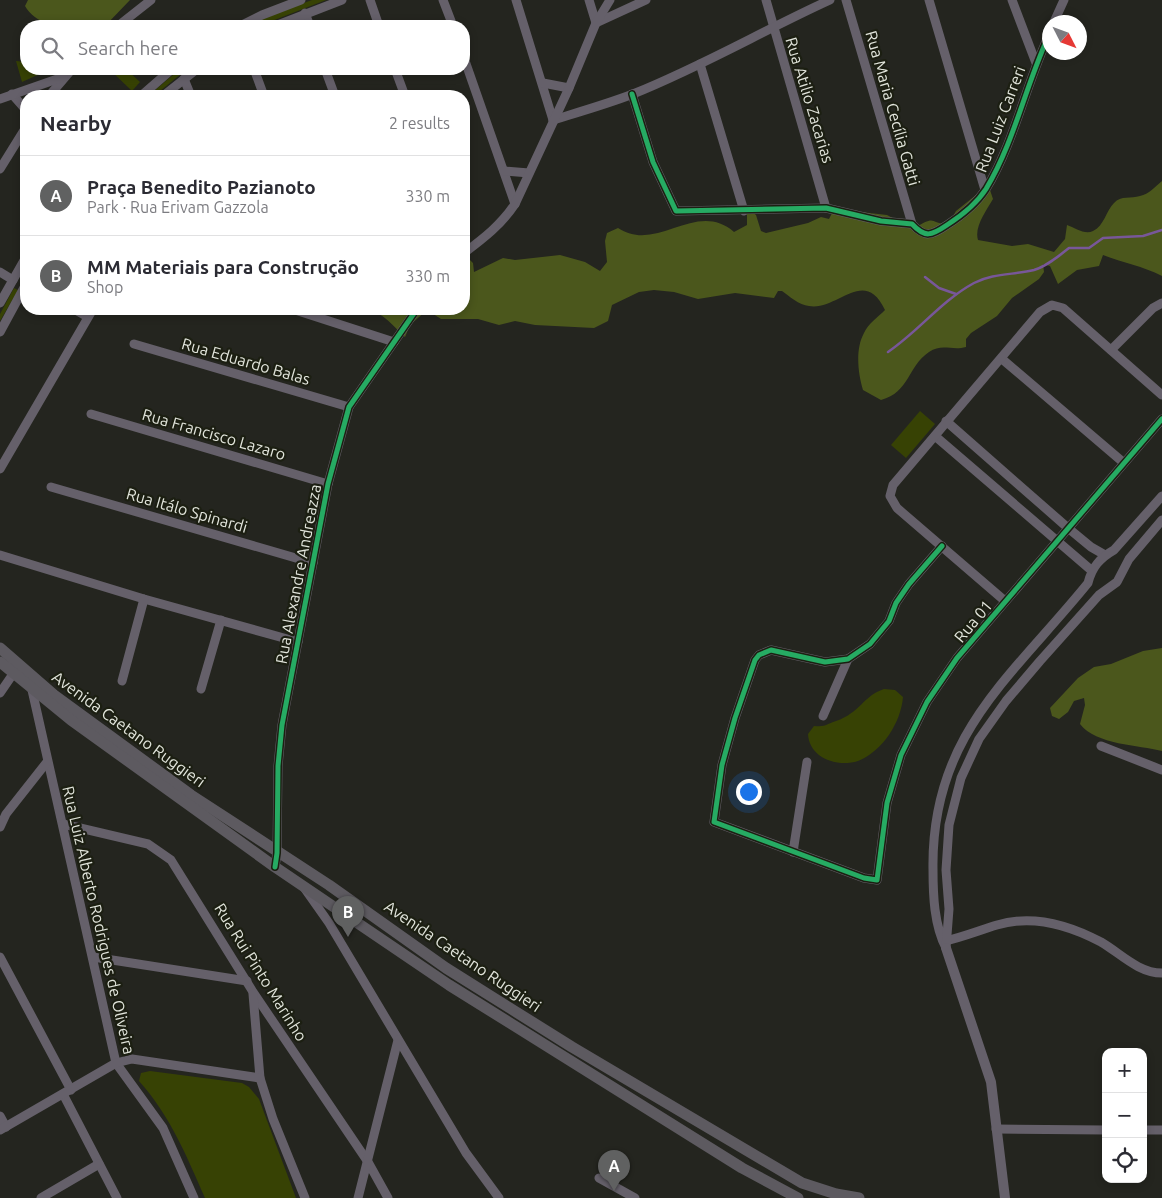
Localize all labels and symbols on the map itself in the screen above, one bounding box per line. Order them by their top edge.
north arrow [1042,15,1087,60]
street label: Rua Maria Cecília Gatti [862,29,924,187]
street label: Rua Atilio Zacarias [782,35,838,165]
street label: Rua Luiz Carreri [972,63,1028,175]
street label: Rua Eduardo Balas [180,334,312,388]
street label: Rua Francisco Lazaro [140,405,288,463]
street label: Rua Alexandre Andreazza [272,483,324,665]
street label: Rua Itálo Spinardi [124,484,250,536]
street label: Rua 01 [950,596,996,646]
street label: Avenida Caetano Ruggieri [49,667,209,791]
your location [736,779,762,805]
street label: Rua Luiz Alberto Rodrigues de Oliveira [59,784,139,1056]
pin: B [332,896,364,937]
street label: Avenida Caetano Ruggieri [381,897,545,1015]
street label: Rua Rui Pinto Marinho [211,900,311,1044]
pin: A [598,1150,630,1191]

